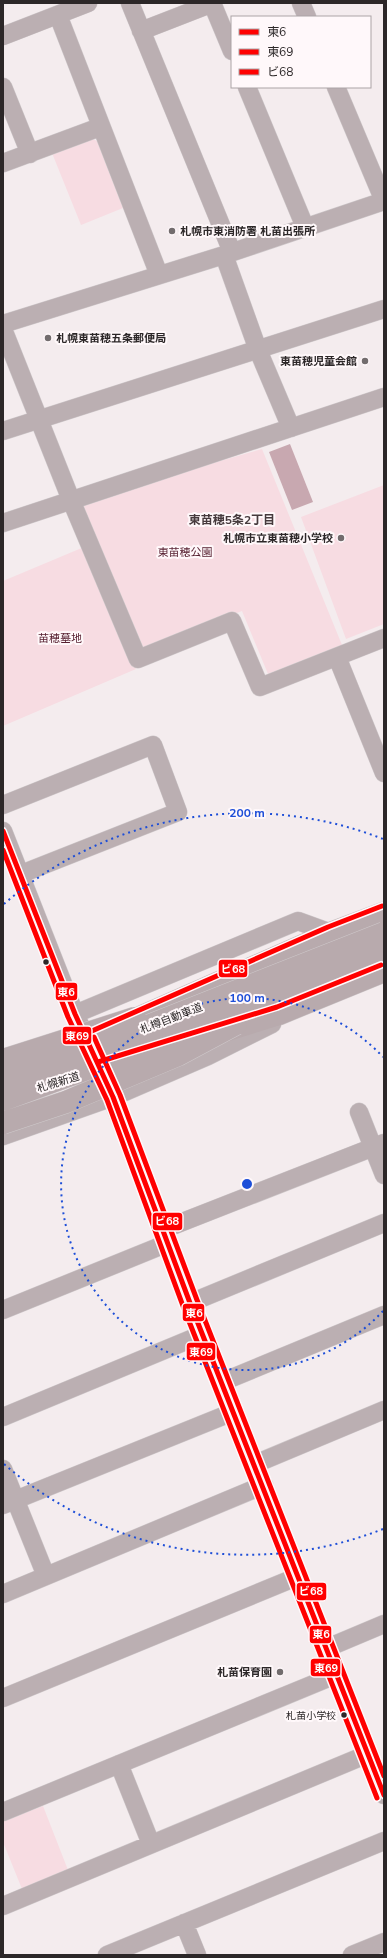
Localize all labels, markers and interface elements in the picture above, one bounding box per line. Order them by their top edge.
legend [231,16,371,88]
text: 東6 [267,24,286,40]
text: 東69 [267,44,293,60]
text: ビ68 [267,64,293,80]
place label: 札幌市東消防署 札苗出張所 [180,224,315,239]
marker: 札幌市東消防署 札苗出張所 [167,226,177,236]
place label: 札幌東苗穂五条郵便局 [56,331,166,346]
marker: 札幌東苗穂五条郵便局 [43,333,53,343]
place label: 東苗穂児童会館 [280,354,357,369]
marker: 東苗穂児童会館 [360,356,370,366]
district label: 東苗穂5条2丁目 [189,512,275,528]
place label: 札幌市立東苗穂小学校 [223,531,333,546]
marker: 札幌市立東苗穂小学校 [336,533,346,543]
park label: 東苗穂公園 [158,545,213,560]
park label: 苗穂墓地 [38,631,82,646]
text: 200 m [229,805,265,821]
unlabelled marker [41,957,51,967]
line badge: ビ68 [218,959,248,978]
text: ビ68 [221,962,245,977]
line badge: 東6 [55,982,78,1001]
text: 東6 [57,985,75,1000]
text: 100 m [229,990,265,1006]
street label: 札樽自動車道 [138,1000,205,1037]
line badge: 東69 [62,1026,92,1045]
text: 東69 [65,1029,89,1044]
street label: 札幌新道 [35,1069,81,1096]
centre of rings [240,1177,254,1191]
line badge: ビ68 [152,1212,183,1231]
text: ビ68 [155,1214,179,1229]
line badge: 東6 [182,1303,205,1322]
text: 東6 [185,1306,203,1321]
line badge: 東69 [186,1342,216,1361]
text: 東69 [189,1345,213,1360]
line badge: ビ68 [296,1582,327,1601]
text: ビ68 [299,1584,323,1599]
line badge: 東6 [309,1625,332,1644]
text: 東6 [312,1627,330,1642]
line badge: 東69 [310,1658,341,1677]
text: 東69 [314,1661,338,1676]
place label: 札苗保育園 [217,1665,272,1680]
marker: 札苗保育園 [275,1667,285,1677]
place label: 札苗小学校 [286,1709,336,1723]
marker: 札苗小学校 [339,1710,349,1720]

